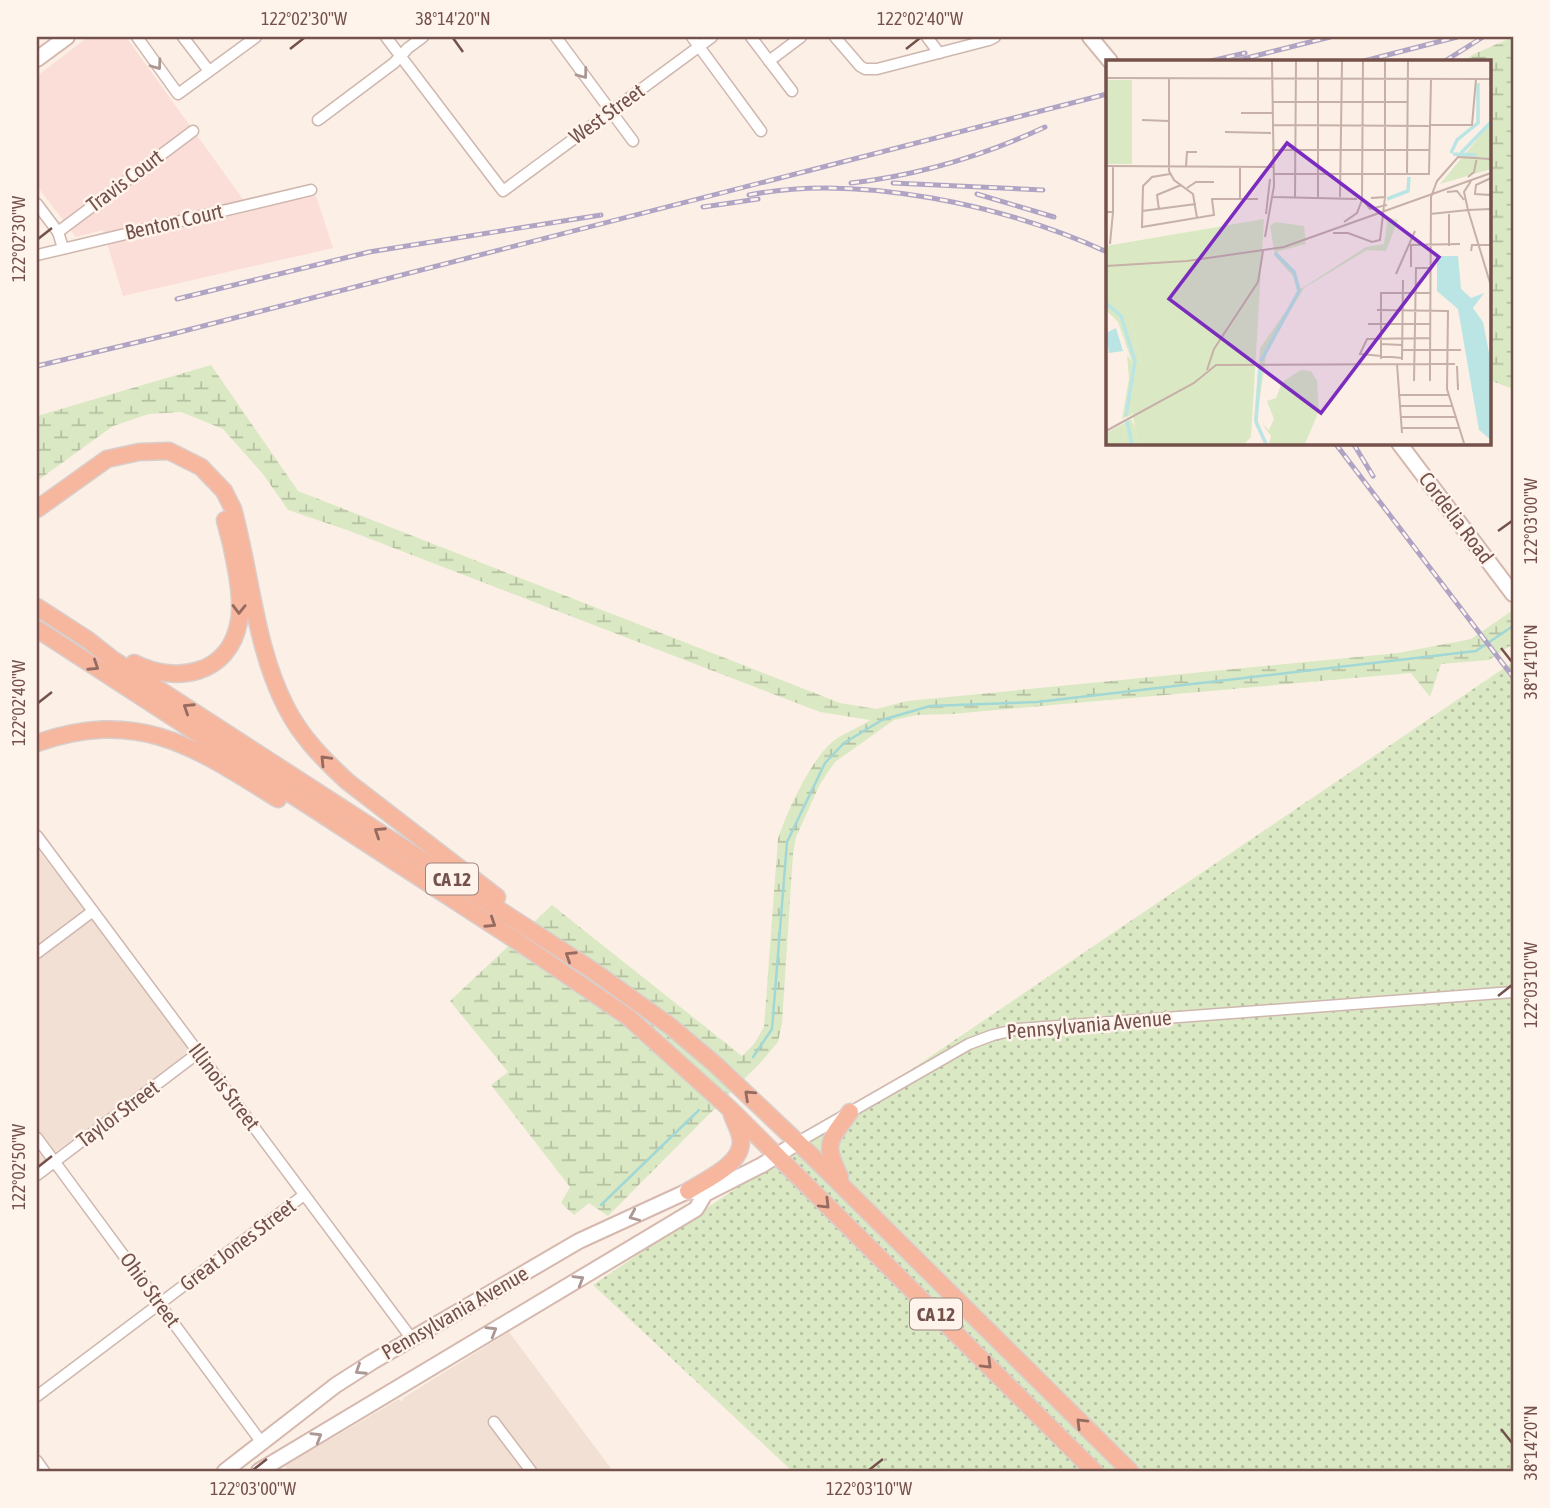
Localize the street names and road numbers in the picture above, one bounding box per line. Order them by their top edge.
street label: West Street [564,78,648,148]
street label: Travis Court [82,144,167,216]
street label: Benton Court [122,198,225,244]
street label: Cordelia Road [1415,467,1499,568]
road number: CA 12 [426,864,478,894]
street label: Pennsylvania Avenue [1005,1005,1172,1043]
street label: Illinois Street [184,1038,265,1135]
street label: Taylor Street [72,1075,163,1152]
street label: Great Jones Street [175,1193,300,1295]
street label: Ohio Street [116,1248,186,1331]
street label: Pennsylvania Avenue [377,1260,532,1364]
road number: CA 12 [910,1298,962,1330]

